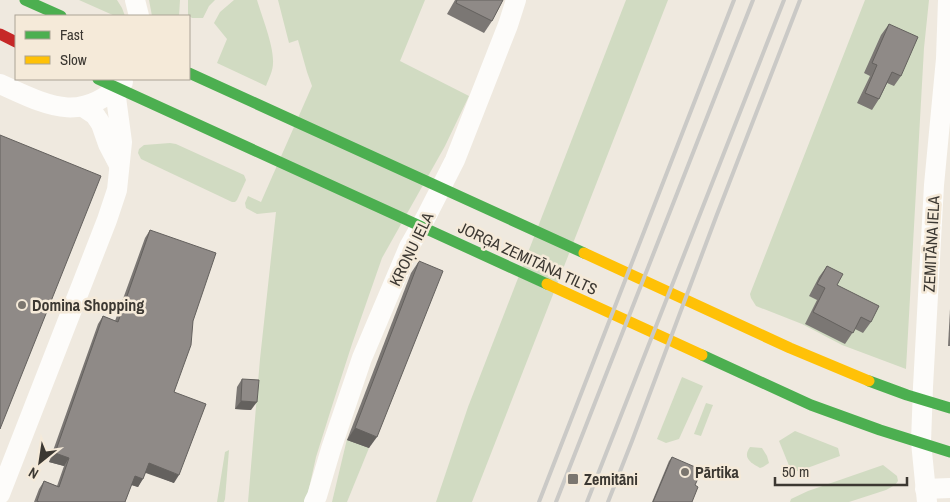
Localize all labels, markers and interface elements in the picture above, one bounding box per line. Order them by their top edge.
legend [15,15,190,80]
text: Fast [60,24,84,45]
text: Slow [60,49,87,70]
street label: ZEMITĀNA IELA [917,195,945,293]
street label: KROŅU IELA [384,208,438,290]
street label: JORĢA ZEMITĀNA TILTS [455,216,601,300]
place label: Domina Shopping [32,294,144,316]
marker: Domina Shopping [16,299,28,311]
north arrow [15,437,65,487]
scale bar [775,454,908,486]
place label: Pārtika [695,461,739,483]
text: 50 m [782,461,809,482]
text: N [25,463,42,483]
marker: Pārtika [679,466,691,478]
place label: Zemitāni [584,468,638,490]
marker: Zemitāni [566,472,580,486]

